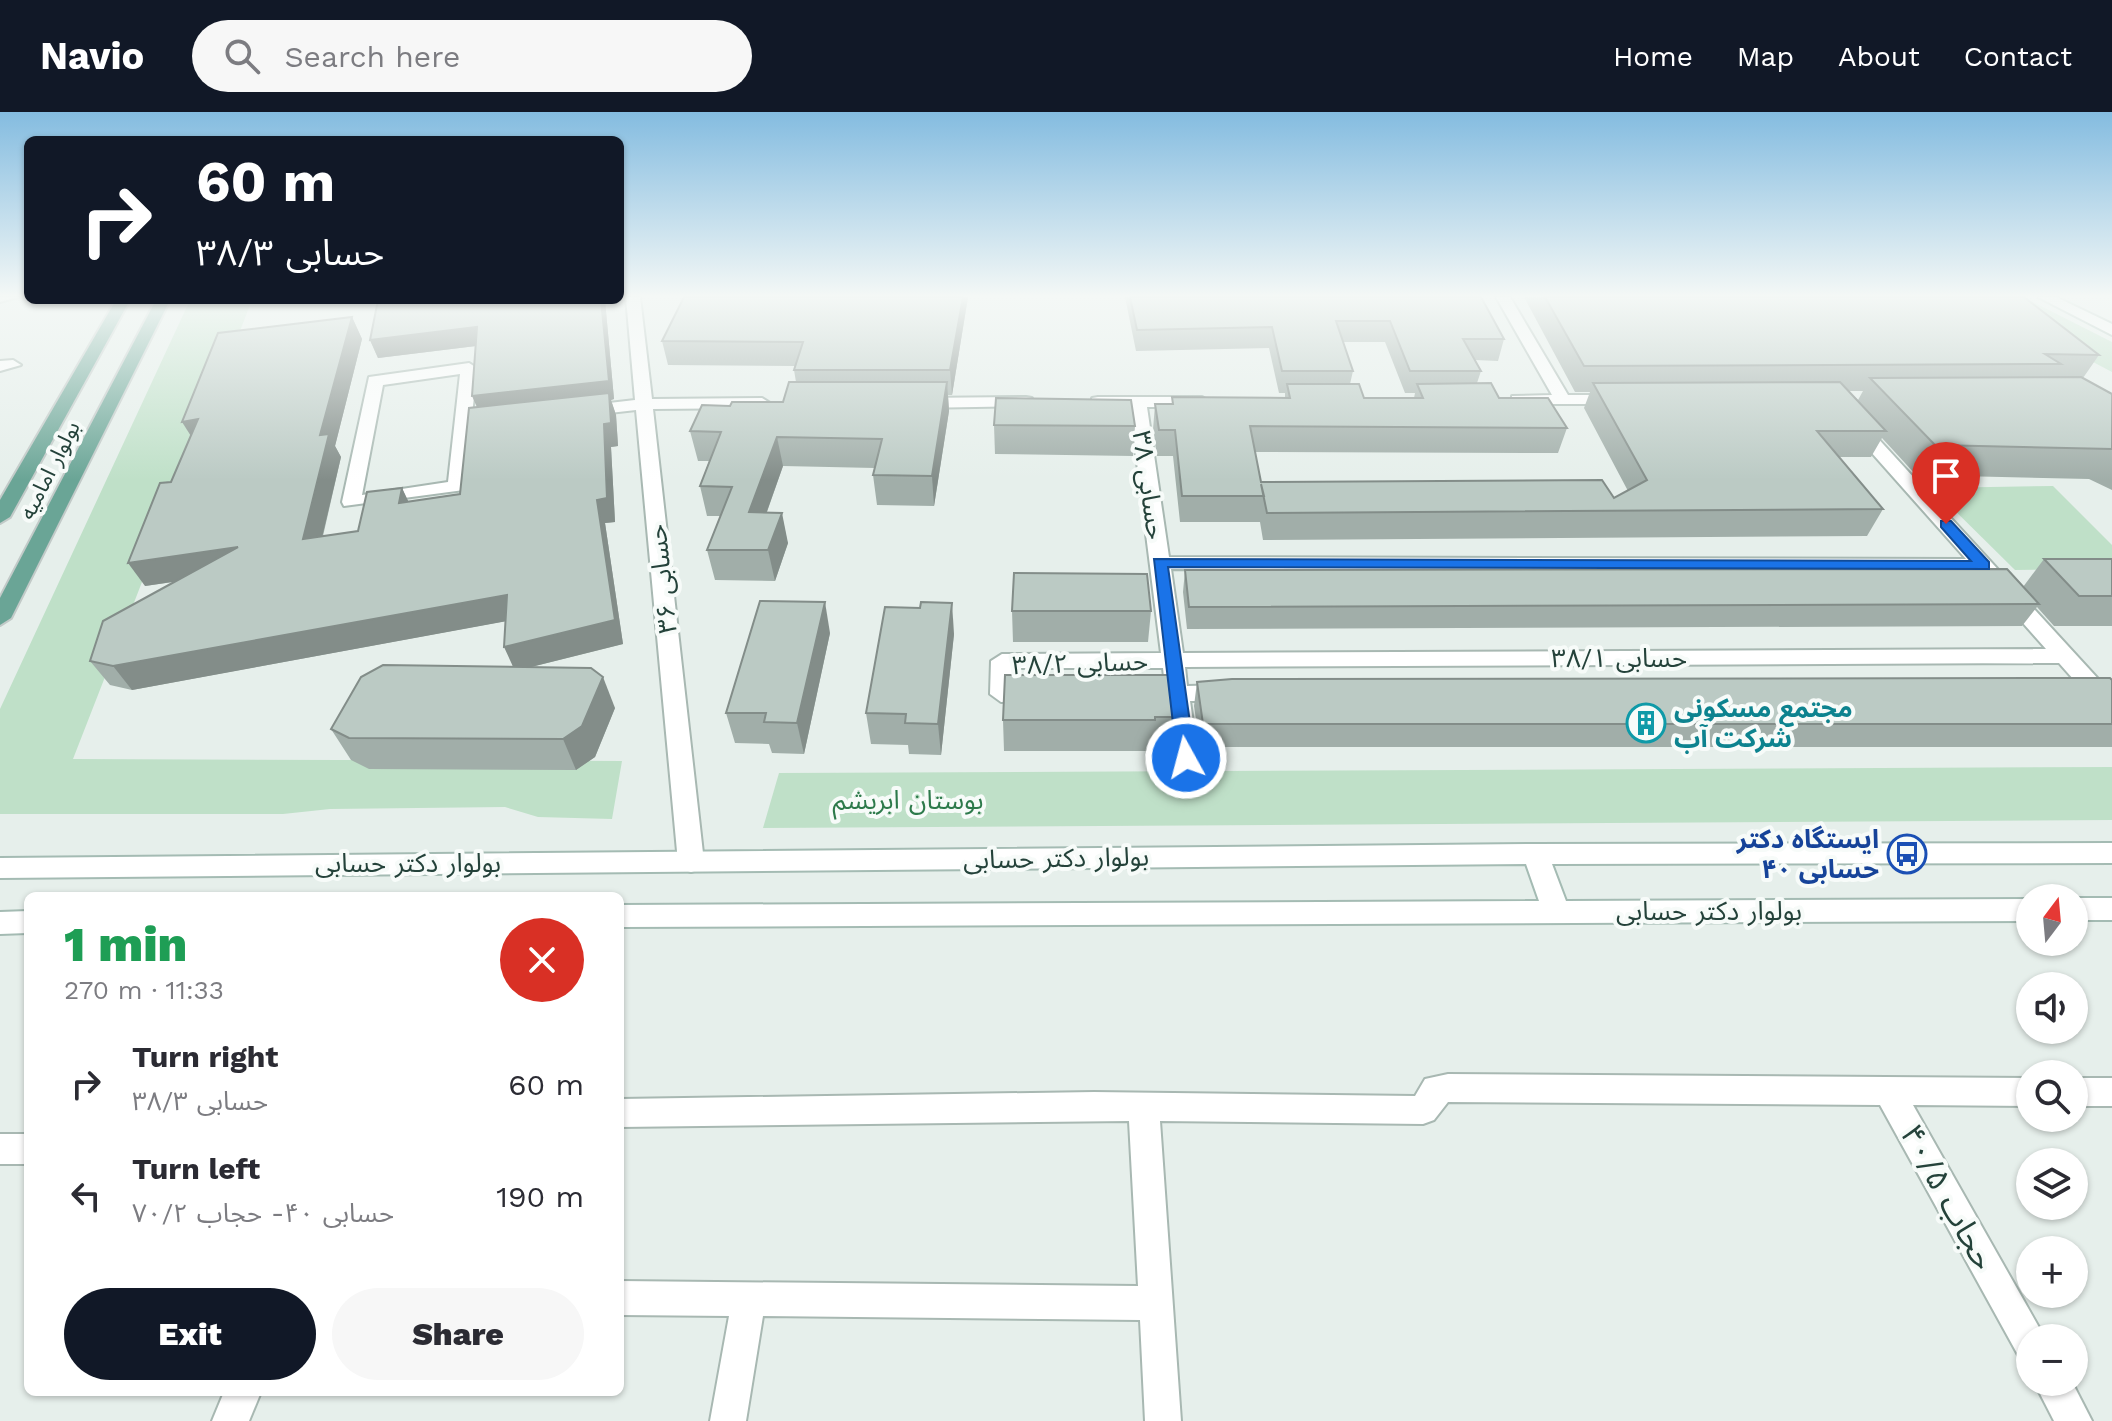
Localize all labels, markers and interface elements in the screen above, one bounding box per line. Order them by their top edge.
search box [192,20,752,92]
text: Navio [40,34,144,78]
icon: search [220,34,264,78]
text: Search here [284,39,460,74]
text: Home [1613,40,1693,73]
text: Map [1737,40,1794,73]
text: About [1838,40,1920,73]
text: Contact [1964,40,2072,73]
text: 60 m [196,149,335,215]
icon: right [64,168,168,272]
text: حسابی ۳۸/۳ [196,232,384,274]
street label: بولوار امامیه [14,417,86,524]
street label: حسابی ۳۸ [1127,429,1171,541]
pin [1912,442,1980,524]
icon: arrive [1924,454,1968,498]
street label: حسابی ۳۶ [641,523,683,635]
street label: حسابی ۳۸/۱ [1551,643,1687,673]
street label: حسابی ۳۸/۲ [1012,646,1148,680]
place label: مجتمع مسکونی شرکت آب [1674,693,1853,754]
building icon: مجتمع مسکونی شرکت آب [1625,702,1667,744]
position arrow [1144,716,1228,800]
park label: بوستان ابریشم [833,785,983,820]
place label: ایستگاه دکتر حسابی ۴۰ [1736,824,1879,884]
bus stop icon: ایستگاه دکتر حسابی ۴۰ [1886,833,1928,875]
street label: بولوار دکتر حسابی [963,841,1149,875]
street label: بولوار دکتر حسابی [315,848,501,878]
north arrow [2016,884,2088,956]
map controls [2016,884,2088,1396]
street label: بولوار دکتر حسابی [1616,896,1802,926]
text: 1 min [64,916,187,973]
button: close [500,918,584,1002]
button: sound [2016,972,2088,1044]
text: 270 m · 11:33 [64,975,224,1005]
text: Turn right [132,1039,278,1074]
button: search [2016,1060,2088,1132]
icon: right [64,1062,108,1106]
text: 60 m [508,1067,584,1102]
text: حسابی ۳۸/۳ [132,1086,268,1116]
street label: حجاب ۴۰/۵ [1893,1118,2003,1276]
button: layers [2016,1148,2088,1220]
text: Turn left [132,1151,260,1186]
icon: left [64,1174,108,1218]
text: 190 m [496,1179,584,1214]
text: حسابی ۴۰- حجاب ۷۰/۲ [132,1198,394,1228]
button: + [2016,1236,2088,1308]
button: Exit [64,1288,316,1380]
button: Share [332,1288,584,1380]
button: − [2016,1324,2088,1396]

